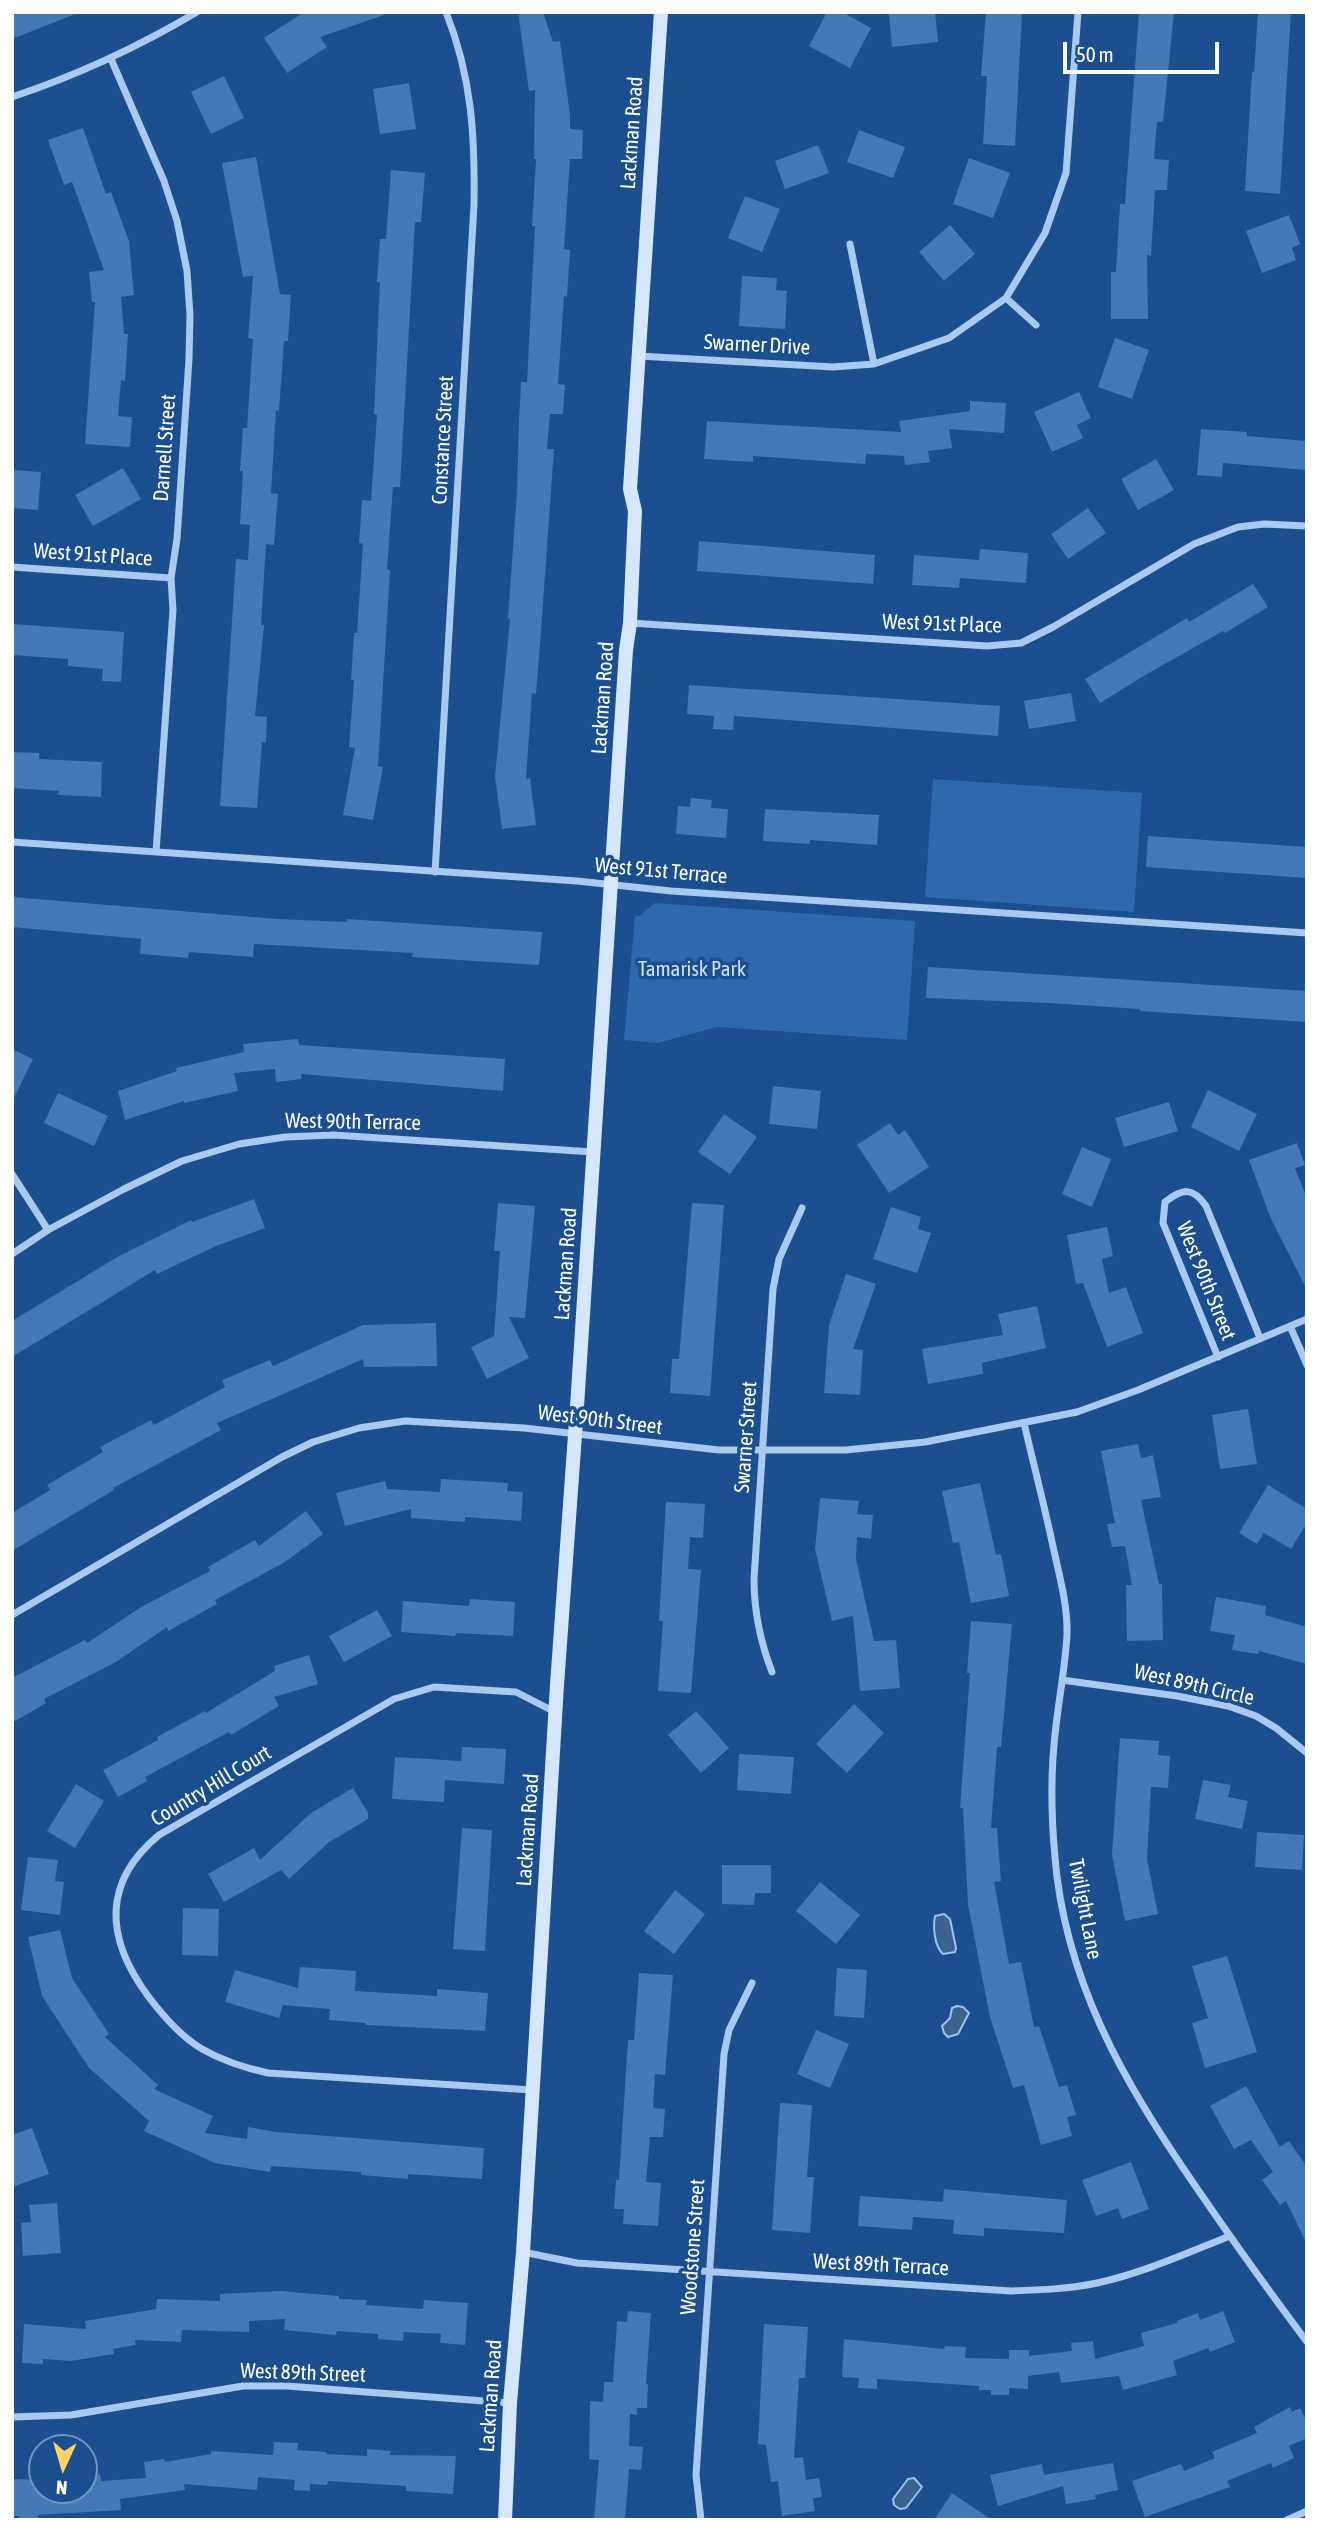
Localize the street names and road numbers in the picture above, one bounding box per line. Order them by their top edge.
street label: Lackman Road [615,76,649,190]
street label: Swarner Drive [703,330,811,360]
street label: Constance Street [427,375,459,505]
street label: Darnell Street [149,393,181,503]
street label: West 91st Place [33,538,153,572]
street label: West 91st Place [882,609,1002,639]
street label: Lackman Road [586,641,620,755]
street label: West 91st Terrace [594,853,728,889]
street label: West 90th Terrace [285,1108,421,1136]
street label: Lackman Road [549,1207,583,1321]
street label: West 90th Street [1171,1218,1241,1344]
street label: Swarner Street [730,1380,762,1494]
street label: West 90th Street [536,1400,664,1440]
street label: West 89th Circle [1132,1659,1256,1711]
street label: Country Hill Court [146,1740,276,1832]
street label: Lackman Road [511,1773,545,1887]
street label: Twilight Lane [1063,1857,1107,1961]
street label: Woodstone Street [676,2178,710,2316]
street label: West 89th Terrace [813,2249,949,2281]
street label: Lackman Road [474,2339,508,2453]
street label: West 89th Street [240,2358,366,2388]

